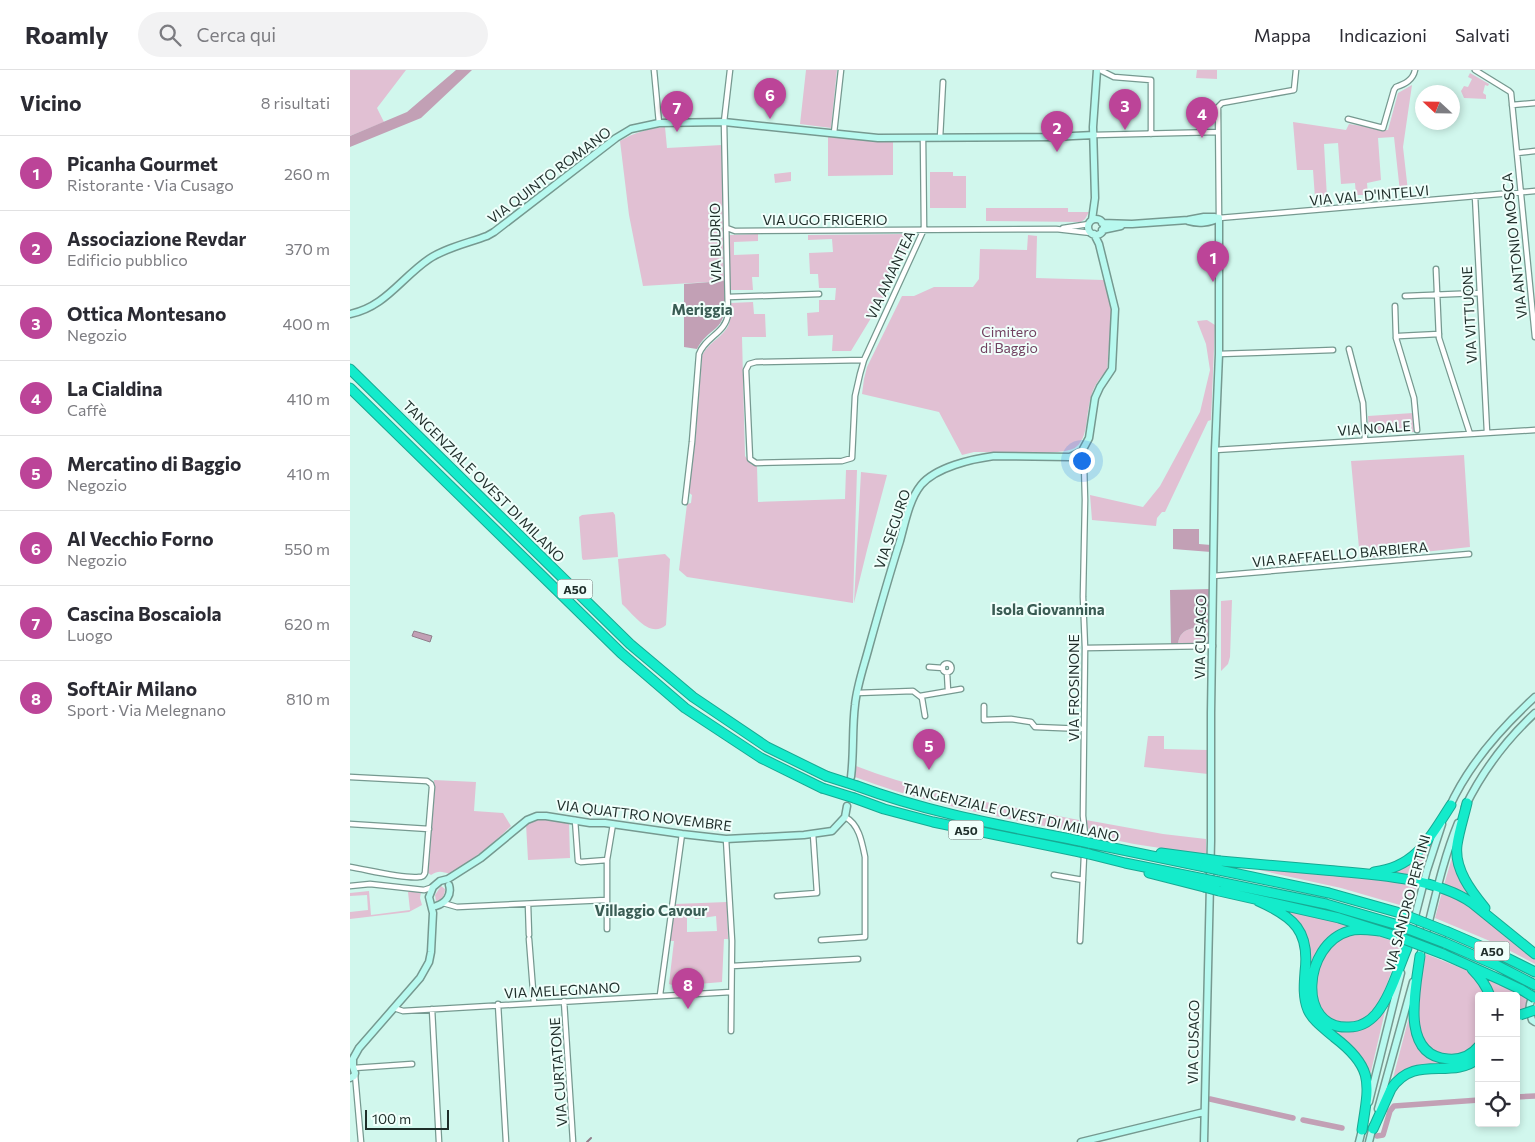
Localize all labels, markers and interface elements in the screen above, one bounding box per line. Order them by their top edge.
search box [138,12,488,57]
text: Roamly [25,20,108,49]
icon: search [156,21,184,49]
text: Cerca qui [196,23,276,46]
text: Mappa [1254,24,1311,46]
text: Indicazioni [1339,24,1427,46]
text: Salvati [1455,24,1510,46]
pin: 6 [754,78,786,119]
north arrow [1415,85,1460,130]
pin: 3 [1109,89,1141,130]
text: Vicino [20,90,81,115]
pin: 7 [661,91,693,132]
text: 8 risultati [261,93,330,112]
pin: 4 [1186,97,1218,138]
pin: 2 [1041,111,1073,152]
street label: VIA QUINTO ROMANO [484,123,614,227]
text: Picanha Gourmet [67,152,218,175]
text: 1 [32,164,40,183]
text: 260 m [284,164,330,183]
street label: VIA ANTONIO MOSCA [1498,172,1530,320]
text: Ristorante · Via Cusago [67,175,234,194]
street label: VIA VAL D'INTELVI [1308,181,1430,209]
street label: VIA BUDRIO [706,203,724,283]
street label: VIA UGO FRIGERIO [762,211,888,228]
text: Associazione Revdar [67,227,246,250]
street label: VIA AMANTEA [862,228,918,322]
text: 2 [31,239,41,258]
text: 370 m [285,239,330,258]
pin: 1 [1197,241,1229,282]
text: Edificio pubblico [67,250,188,269]
street label: VIA VITTUONE [1458,266,1480,364]
district label: Meriggia [671,300,733,318]
text: Ottica Montesano [67,302,226,325]
text: 3 [31,314,41,333]
text: 400 m [282,314,330,333]
park label: Cimitero di Baggio [980,323,1038,356]
text: Negozio [67,325,127,344]
text: La Cialdina [67,377,163,400]
text: 4 [31,389,41,408]
text: 410 m [287,389,330,408]
street label: TANGENZIALE OVEST DI MILANO [400,397,568,565]
text: Caffè [67,400,107,419]
street label: VIA NOALE [1337,417,1411,439]
your location [1069,448,1095,474]
text: Mercatino di Baggio [67,452,241,475]
text: 5 [31,464,41,483]
text: 410 m [287,464,330,483]
text: Negozio [67,475,127,494]
street label: VIA SEGURO [870,487,914,571]
text: Al Vecchio Forno [67,527,214,550]
street label: VIA RAFFAELLO BARBIERA [1251,538,1429,570]
text: 6 [31,539,41,558]
text: 550 m [284,539,330,558]
text: Negozio [67,550,127,569]
road number: A50 [558,579,592,598]
street label: VIA CUSAGO [1191,594,1209,680]
district label: Isola Giovannina [991,600,1105,618]
text: Cascina Boscaiola [67,602,222,625]
text: 7 [32,614,40,633]
text: 620 m [284,614,330,633]
text: Luogo [67,625,113,644]
street label: VIA FROSINONE [1065,634,1082,742]
text: SoftAir Milano [67,677,197,700]
text: 8 [31,689,41,708]
text: 810 m [286,689,330,708]
text: Sport · Via Melegnano [67,700,226,719]
pin: 5 [913,729,945,770]
street label: TANGENZIALE OVEST DI MILANO [901,779,1121,845]
street label: VIA QUATTRO NOVEMBRE [555,796,733,834]
road number: A50 [948,820,984,840]
street label: VIA SANDRO PERTINI [1380,832,1434,974]
district label: Villaggio Cavour [595,901,707,919]
road number: A50 [1474,941,1510,960]
pin: 8 [672,968,704,1009]
street label: VIA MELEGNANO [503,978,621,1002]
map controls [1475,992,1520,1127]
button: + [1475,992,1520,1037]
street label: VIA CUSAGO [1184,999,1202,1085]
street label: VIA CURTATONE [546,1017,570,1127]
button: − [1475,1037,1520,1082]
button: locate [1475,1082,1520,1127]
scale bar [365,1107,449,1130]
text: 100 m [372,1110,411,1127]

